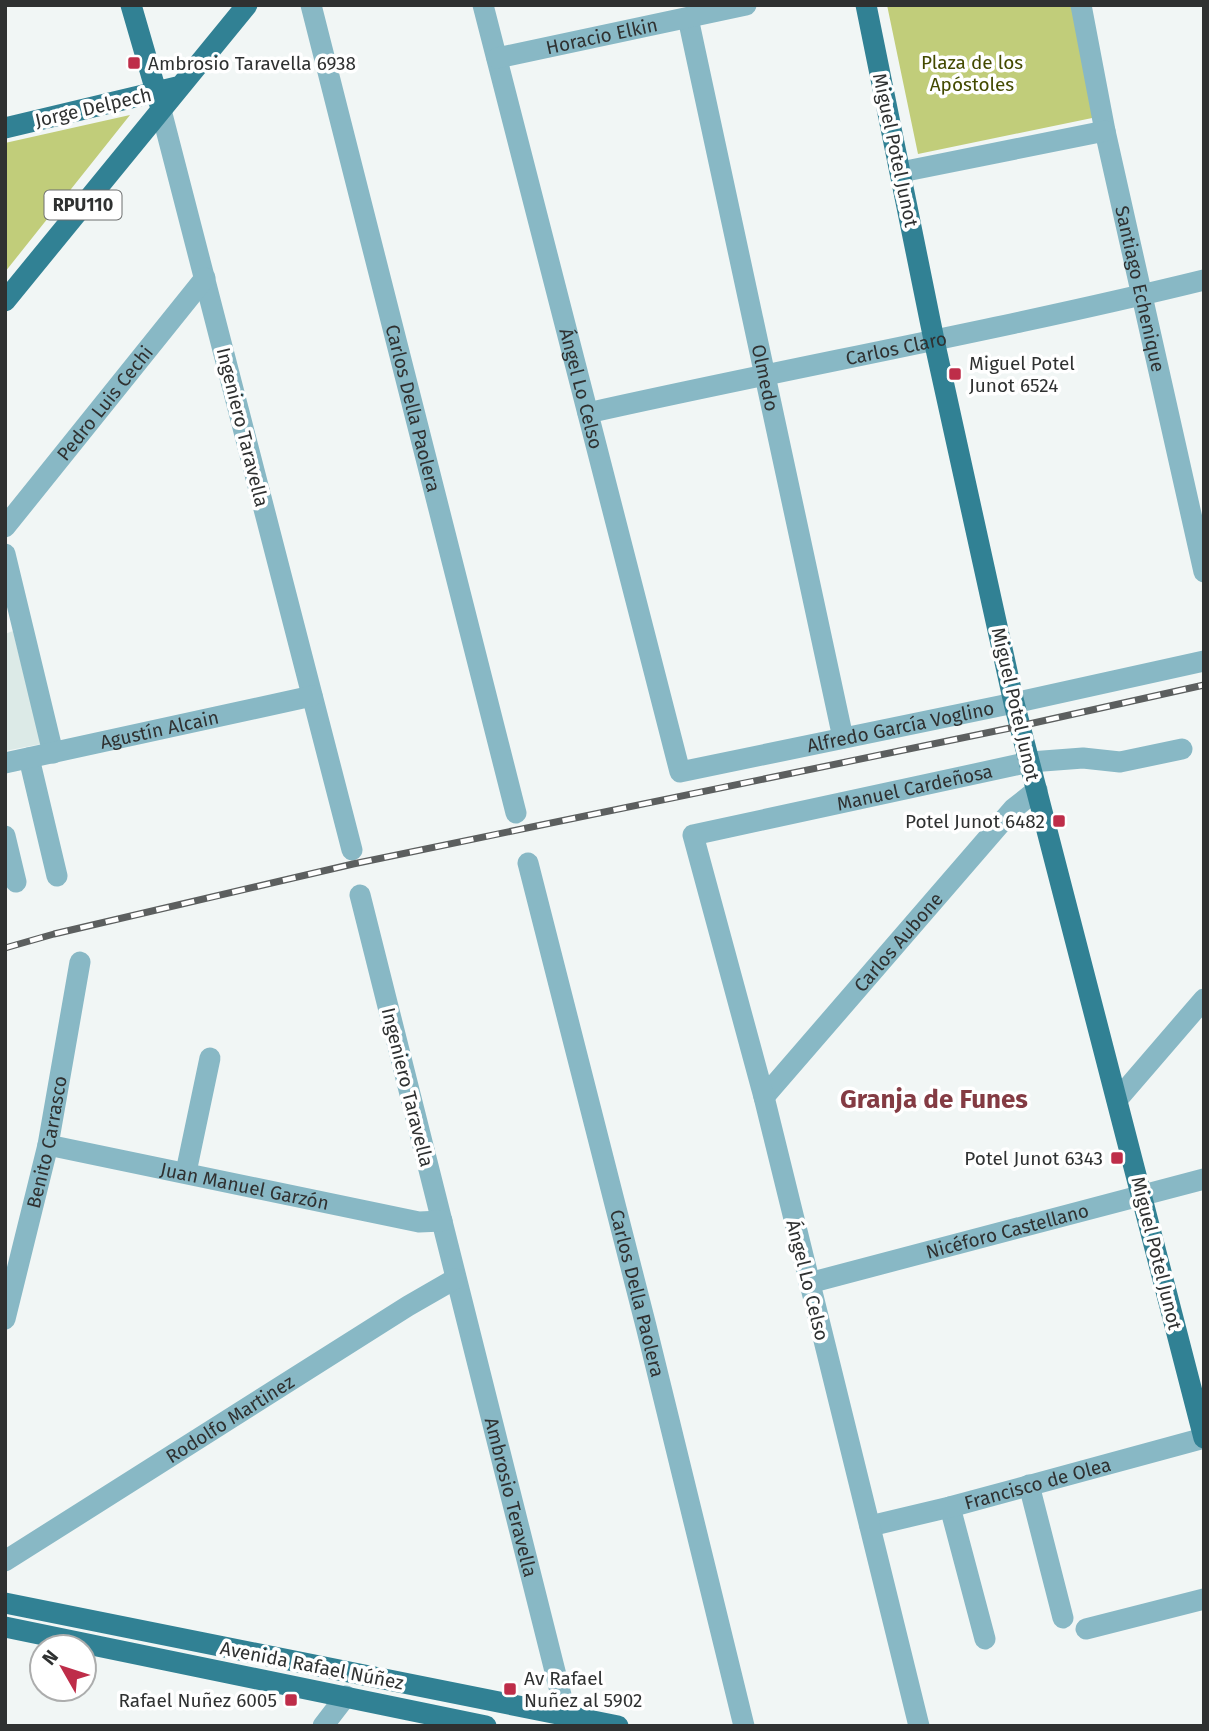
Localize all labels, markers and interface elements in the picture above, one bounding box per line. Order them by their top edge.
street label: Horacio Elkin [544,13,660,59]
park label: Plaza de los Apóstoles [921,51,1023,96]
place label: Ambrosio Taravella 6938 [148,52,356,75]
marker: Ambrosio Taravella 6938 [126,55,142,71]
street label: Miguel Potel Junot [868,71,923,229]
street label: Jorge Delpech [33,83,154,132]
road number: RPU110 [44,190,122,220]
street label: Santiago Echenique [1110,204,1170,374]
street label: Carlos Della Paolera [381,322,445,495]
street label: Ángel Lo Celso [554,326,608,452]
street label: Carlos Claro [844,327,949,370]
street label: Pedro Luis Cechi [52,341,158,465]
street label: Olmedo [747,342,783,413]
street label: Ingeniero Taravella [212,345,273,509]
place label: Miguel Potel Junot 6524 [969,352,1075,397]
marker: Miguel Potel Junot 6524 [947,366,963,382]
street label: Miguel Potel Junot [987,625,1044,783]
street label: Alfredo García Voglino [805,696,996,758]
street label: Agustín Alcain [98,706,221,754]
street label: Manuel Cardeñosa [835,759,995,816]
place label: Potel Junot 6482 [905,810,1045,833]
marker: Potel Junot 6482 [1051,813,1067,829]
street label: Carlos Aubone [849,888,948,997]
street label: Ingeniero Taravella [377,1005,438,1169]
street label: Benito Carrasco [22,1074,72,1211]
district label: Granja de Funes [840,1084,1028,1115]
place label: Potel Junot 6343 [964,1147,1103,1170]
marker: Potel Junot 6343 [1109,1150,1125,1166]
street label: Juan Manuel Garzón [158,1158,331,1215]
street label: Miguel Potel Junot [1126,1174,1187,1332]
street label: Nicéforo Castellano [923,1199,1091,1264]
street label: Carlos Della Paolera [605,1207,669,1380]
street label: Ángel Lo Celso [781,1217,834,1343]
street label: Rodolfo Martinez [162,1370,298,1468]
street label: Ambrosio Teravella [480,1415,542,1580]
street label: Francisco de Olea [962,1453,1114,1515]
north arrow [28,1633,98,1703]
street label: Avenida Rafael Núñez [218,1636,406,1695]
text: N [37,1645,63,1670]
place label: Av Rafael Nuñez al 5902 [524,1667,642,1712]
marker: Av Rafael Nuñez al 5902 [502,1681,518,1697]
place label: Rafael Nuñez 6005 [119,1689,277,1712]
marker: Rafael Nuñez 6005 [283,1692,299,1708]

